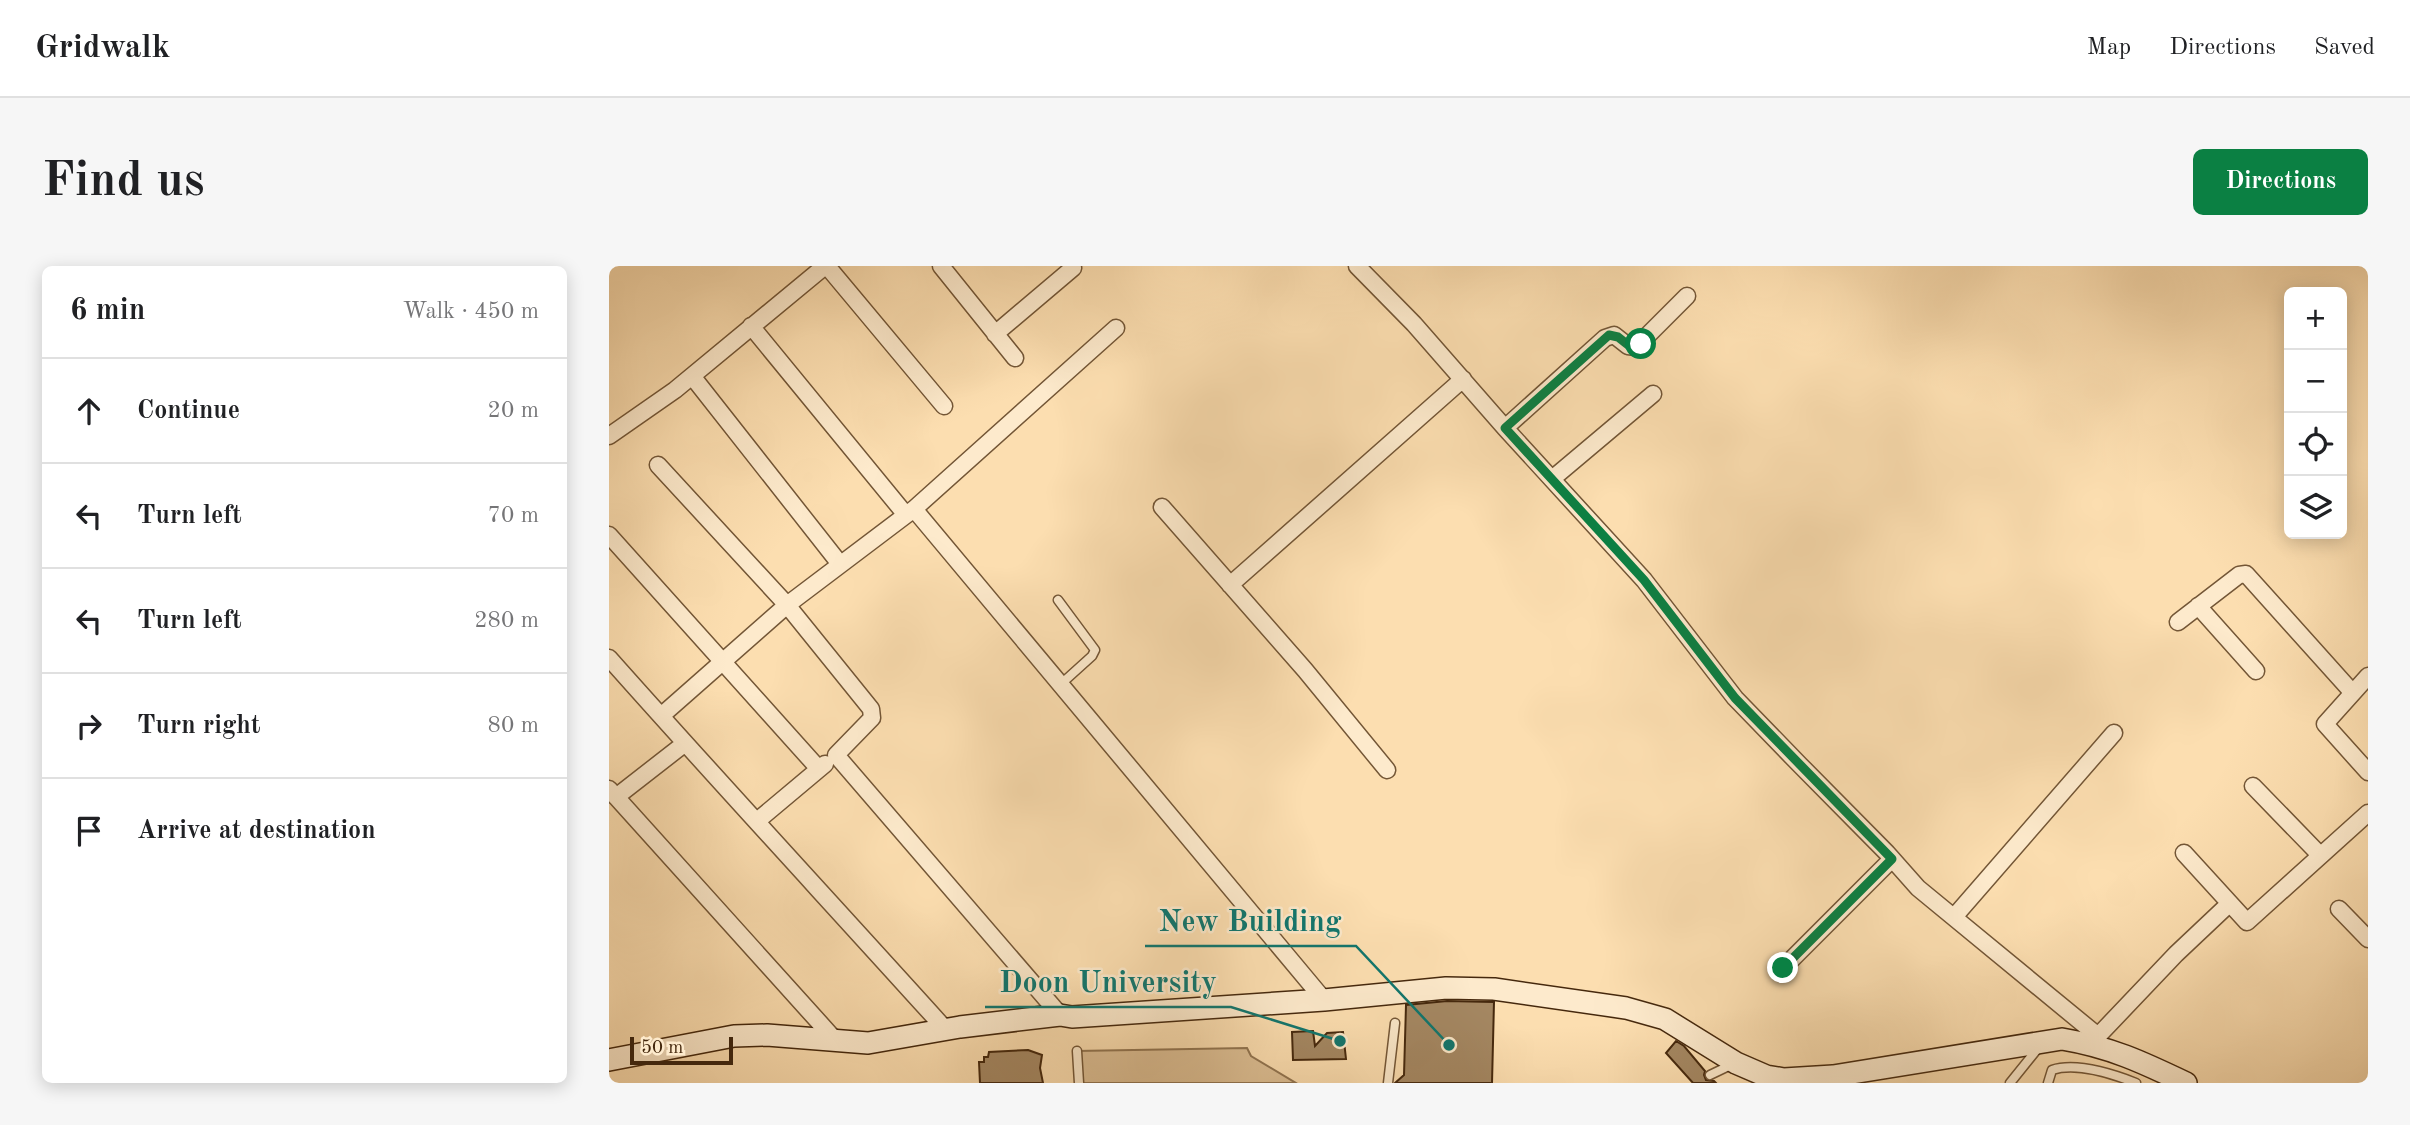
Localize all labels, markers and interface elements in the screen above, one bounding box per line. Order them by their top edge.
text: Gridwalk [35,32,170,65]
text: Map [2087,36,2131,60]
text: Directions [2169,36,2276,60]
text: Saved [2314,36,2375,60]
button: Directions [2193,149,2368,215]
text: Find us [42,158,205,207]
map controls [2284,287,2347,539]
button: + [2284,287,2347,350]
text: 6 min [70,296,145,326]
text: Walk · 450 m [403,300,539,323]
route start [1625,328,1656,359]
button: − [2284,350,2347,413]
icon: ahead [70,392,108,430]
text: Continue [137,398,240,424]
text: 20 m [488,399,539,422]
button: locate [2284,413,2347,476]
button: layers [2284,476,2347,539]
icon: left [70,497,108,535]
text: Turn left [137,503,242,529]
text: 70 m [488,504,539,527]
icon: left [70,602,108,640]
text: Turn left [137,608,242,634]
text: 280 m [474,609,539,632]
icon: right [70,707,108,745]
text: Turn right [137,713,260,739]
text: 80 m [488,714,539,737]
icon: arrive [70,812,108,850]
text: Arrive at destination [137,818,376,844]
callout: New Building [1145,895,1356,946]
text: New Building [1159,908,1342,938]
route end [1767,952,1798,983]
callout: Doon University [985,956,1231,1007]
text: Doon University [999,969,1217,999]
scale bar [630,1034,733,1066]
text: 50 m [641,1039,683,1058]

